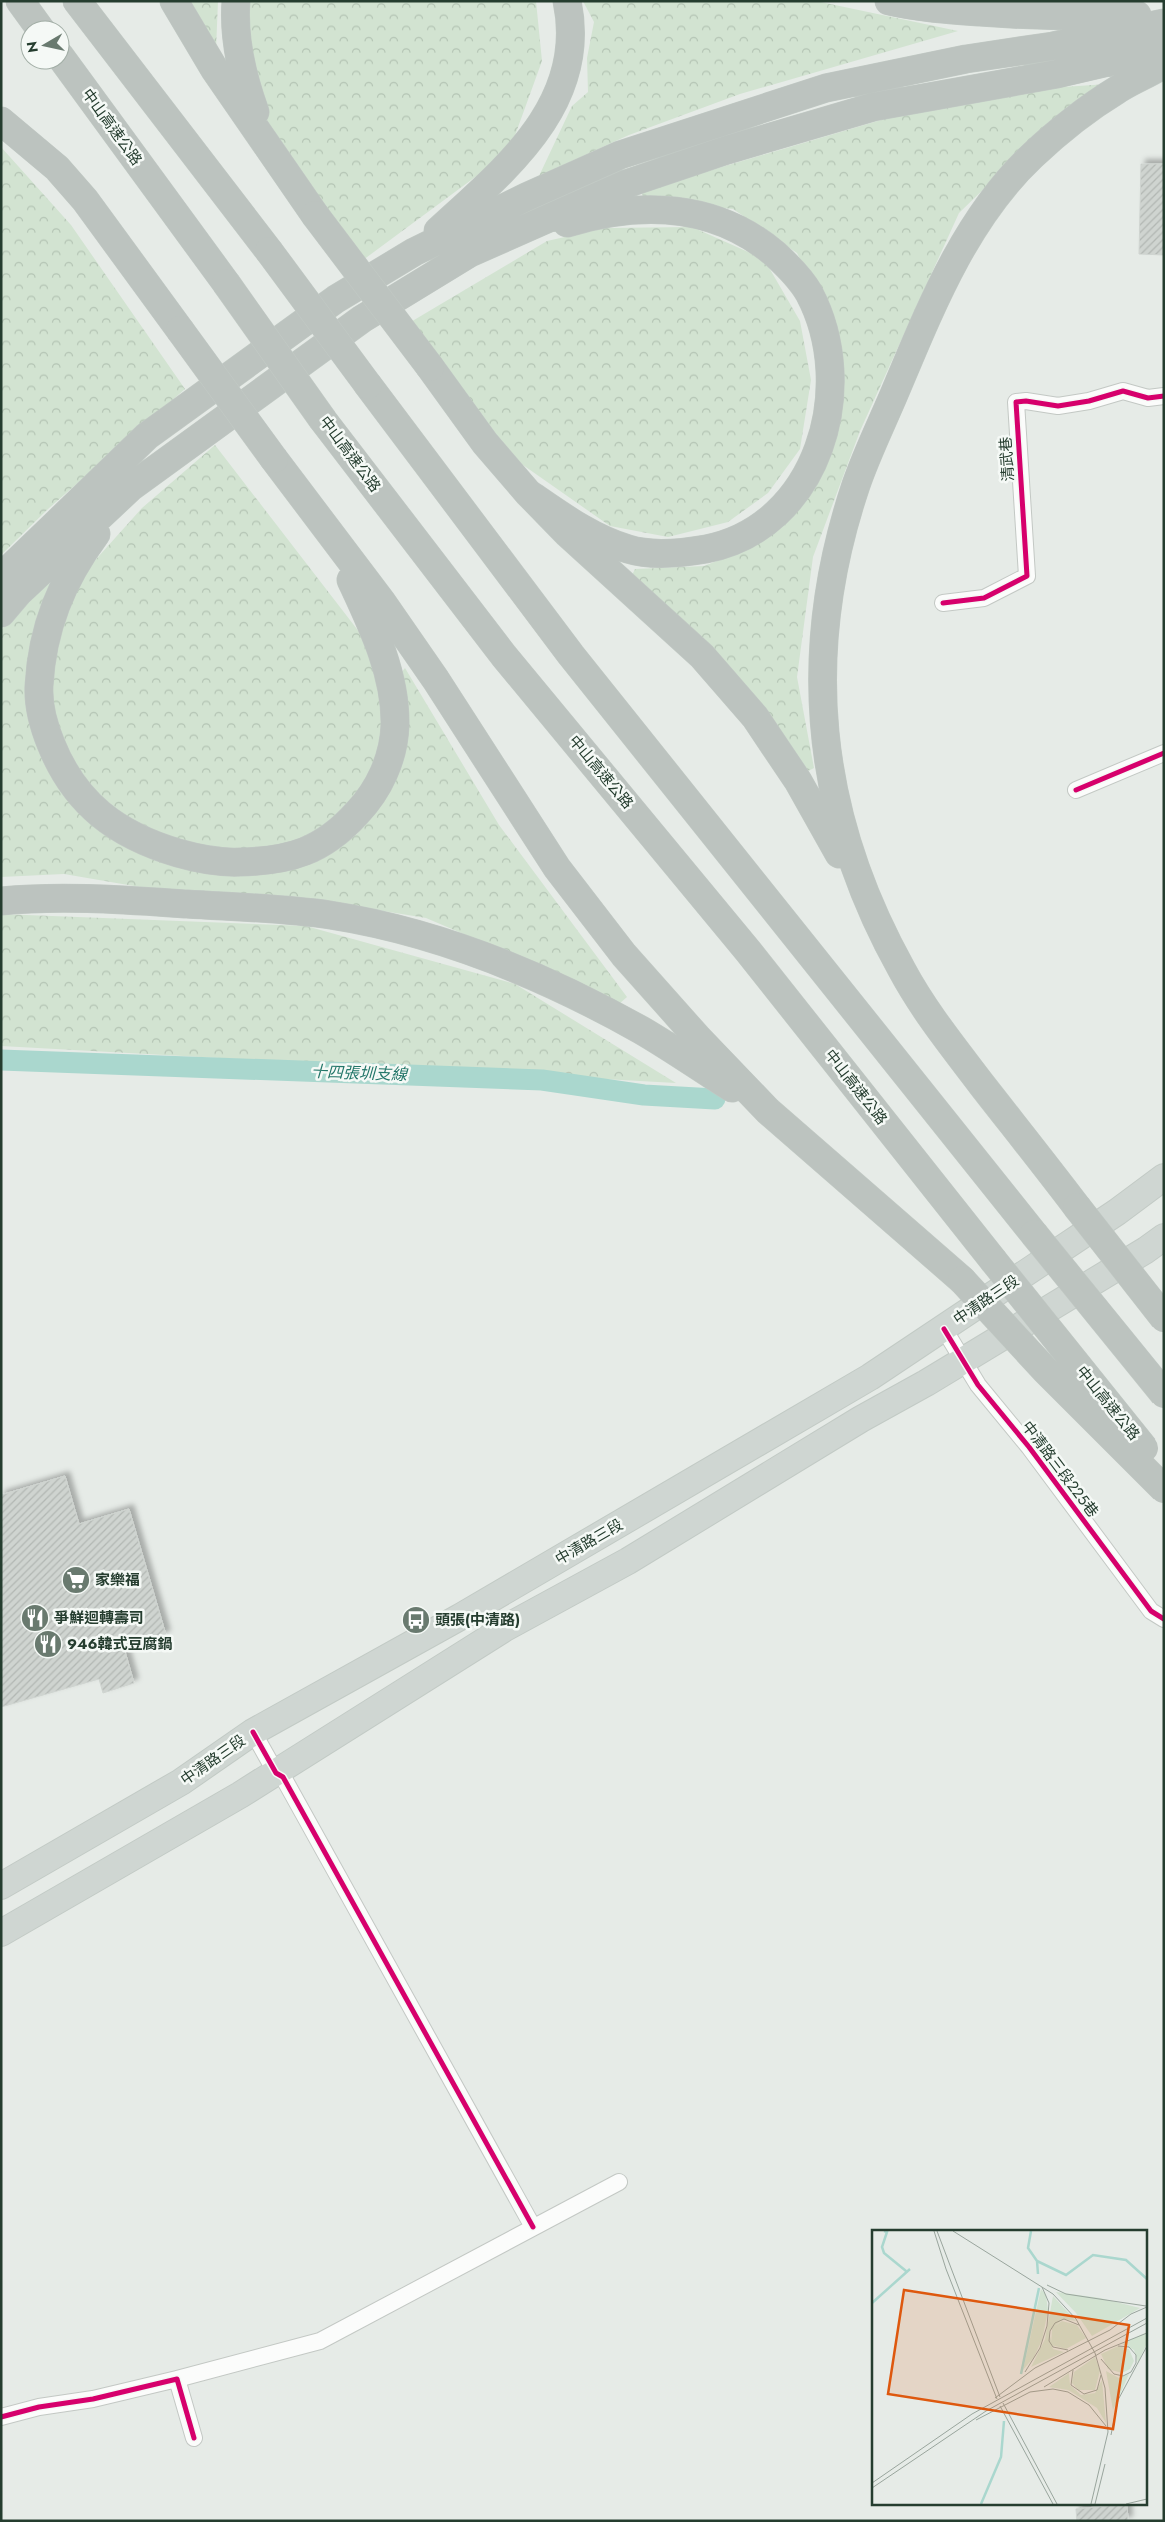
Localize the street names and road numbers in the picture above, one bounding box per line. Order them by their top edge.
street label: 中山高速公路 [77,84,147,170]
street label: 中山高速公路 [314,411,386,497]
street label: 清武巷 [994,436,1020,482]
street label: 中山高速公路 [564,730,638,814]
street label: 中山高速公路 [820,1045,892,1129]
street label: 中清路三段 [949,1270,1023,1330]
street label: 中山高速公路 [1071,1361,1145,1445]
street label: 中清路三段225巷 [1016,1416,1104,1522]
street label: 中清路三段 [551,1514,627,1570]
street label: 中清路三段 [176,1729,250,1791]

